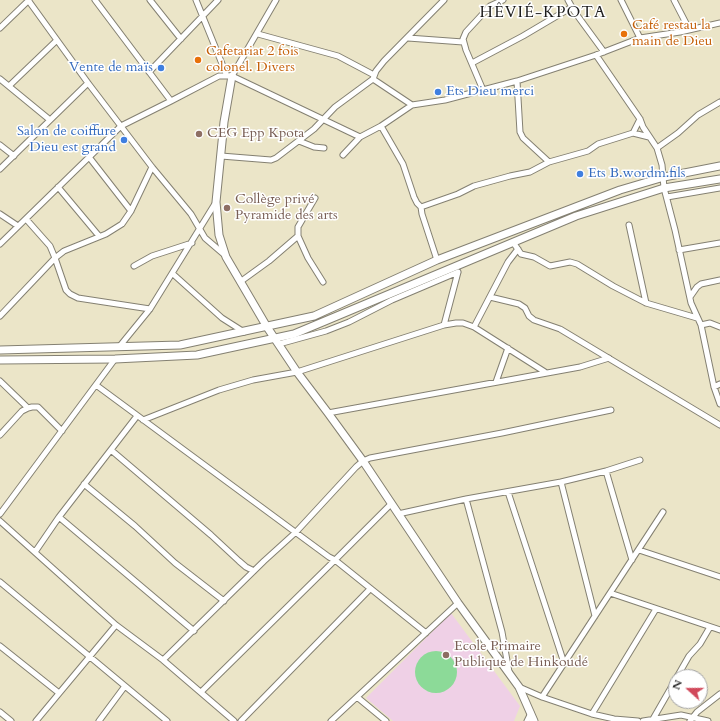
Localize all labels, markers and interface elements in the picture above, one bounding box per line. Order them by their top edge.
district label: HÊVIÉ-KPOTA [480,3,606,23]
place label: Café restau la main de Dieu [632,18,712,50]
marker: Café restau la main de Dieu [619,29,629,39]
place label: Cafetariat 2 fois colonel. Divers [206,44,299,76]
marker: Cafetariat 2 fois colonel. Divers [193,55,203,65]
place label: Vente de maïs [69,60,153,76]
marker: Vente de maïs [156,63,166,73]
place label: Ets Dieu merci [446,84,534,100]
marker: Ets Dieu merci [433,87,443,97]
place label: Salon de coiffure Dieu est grand [17,124,116,156]
place label: CEG Epp Kpota [207,126,304,142]
marker: CEG Epp Kpota [194,129,204,139]
marker: Salon de coiffure Dieu est grand [119,135,129,145]
place label: Ets B.wordm.fils [588,166,685,182]
marker: Ets B.wordm.fils [575,169,585,179]
place label: Collège privé Pyramide des arts [235,192,338,224]
marker: Collège privé Pyramide des arts [222,203,232,213]
place label: Ecole Primaire Publique de Hinkoudé [454,639,588,672]
marker: Ecole Primaire Publique de Hinkoudé [441,650,451,660]
north arrow [668,669,708,709]
text: N [669,678,686,692]

